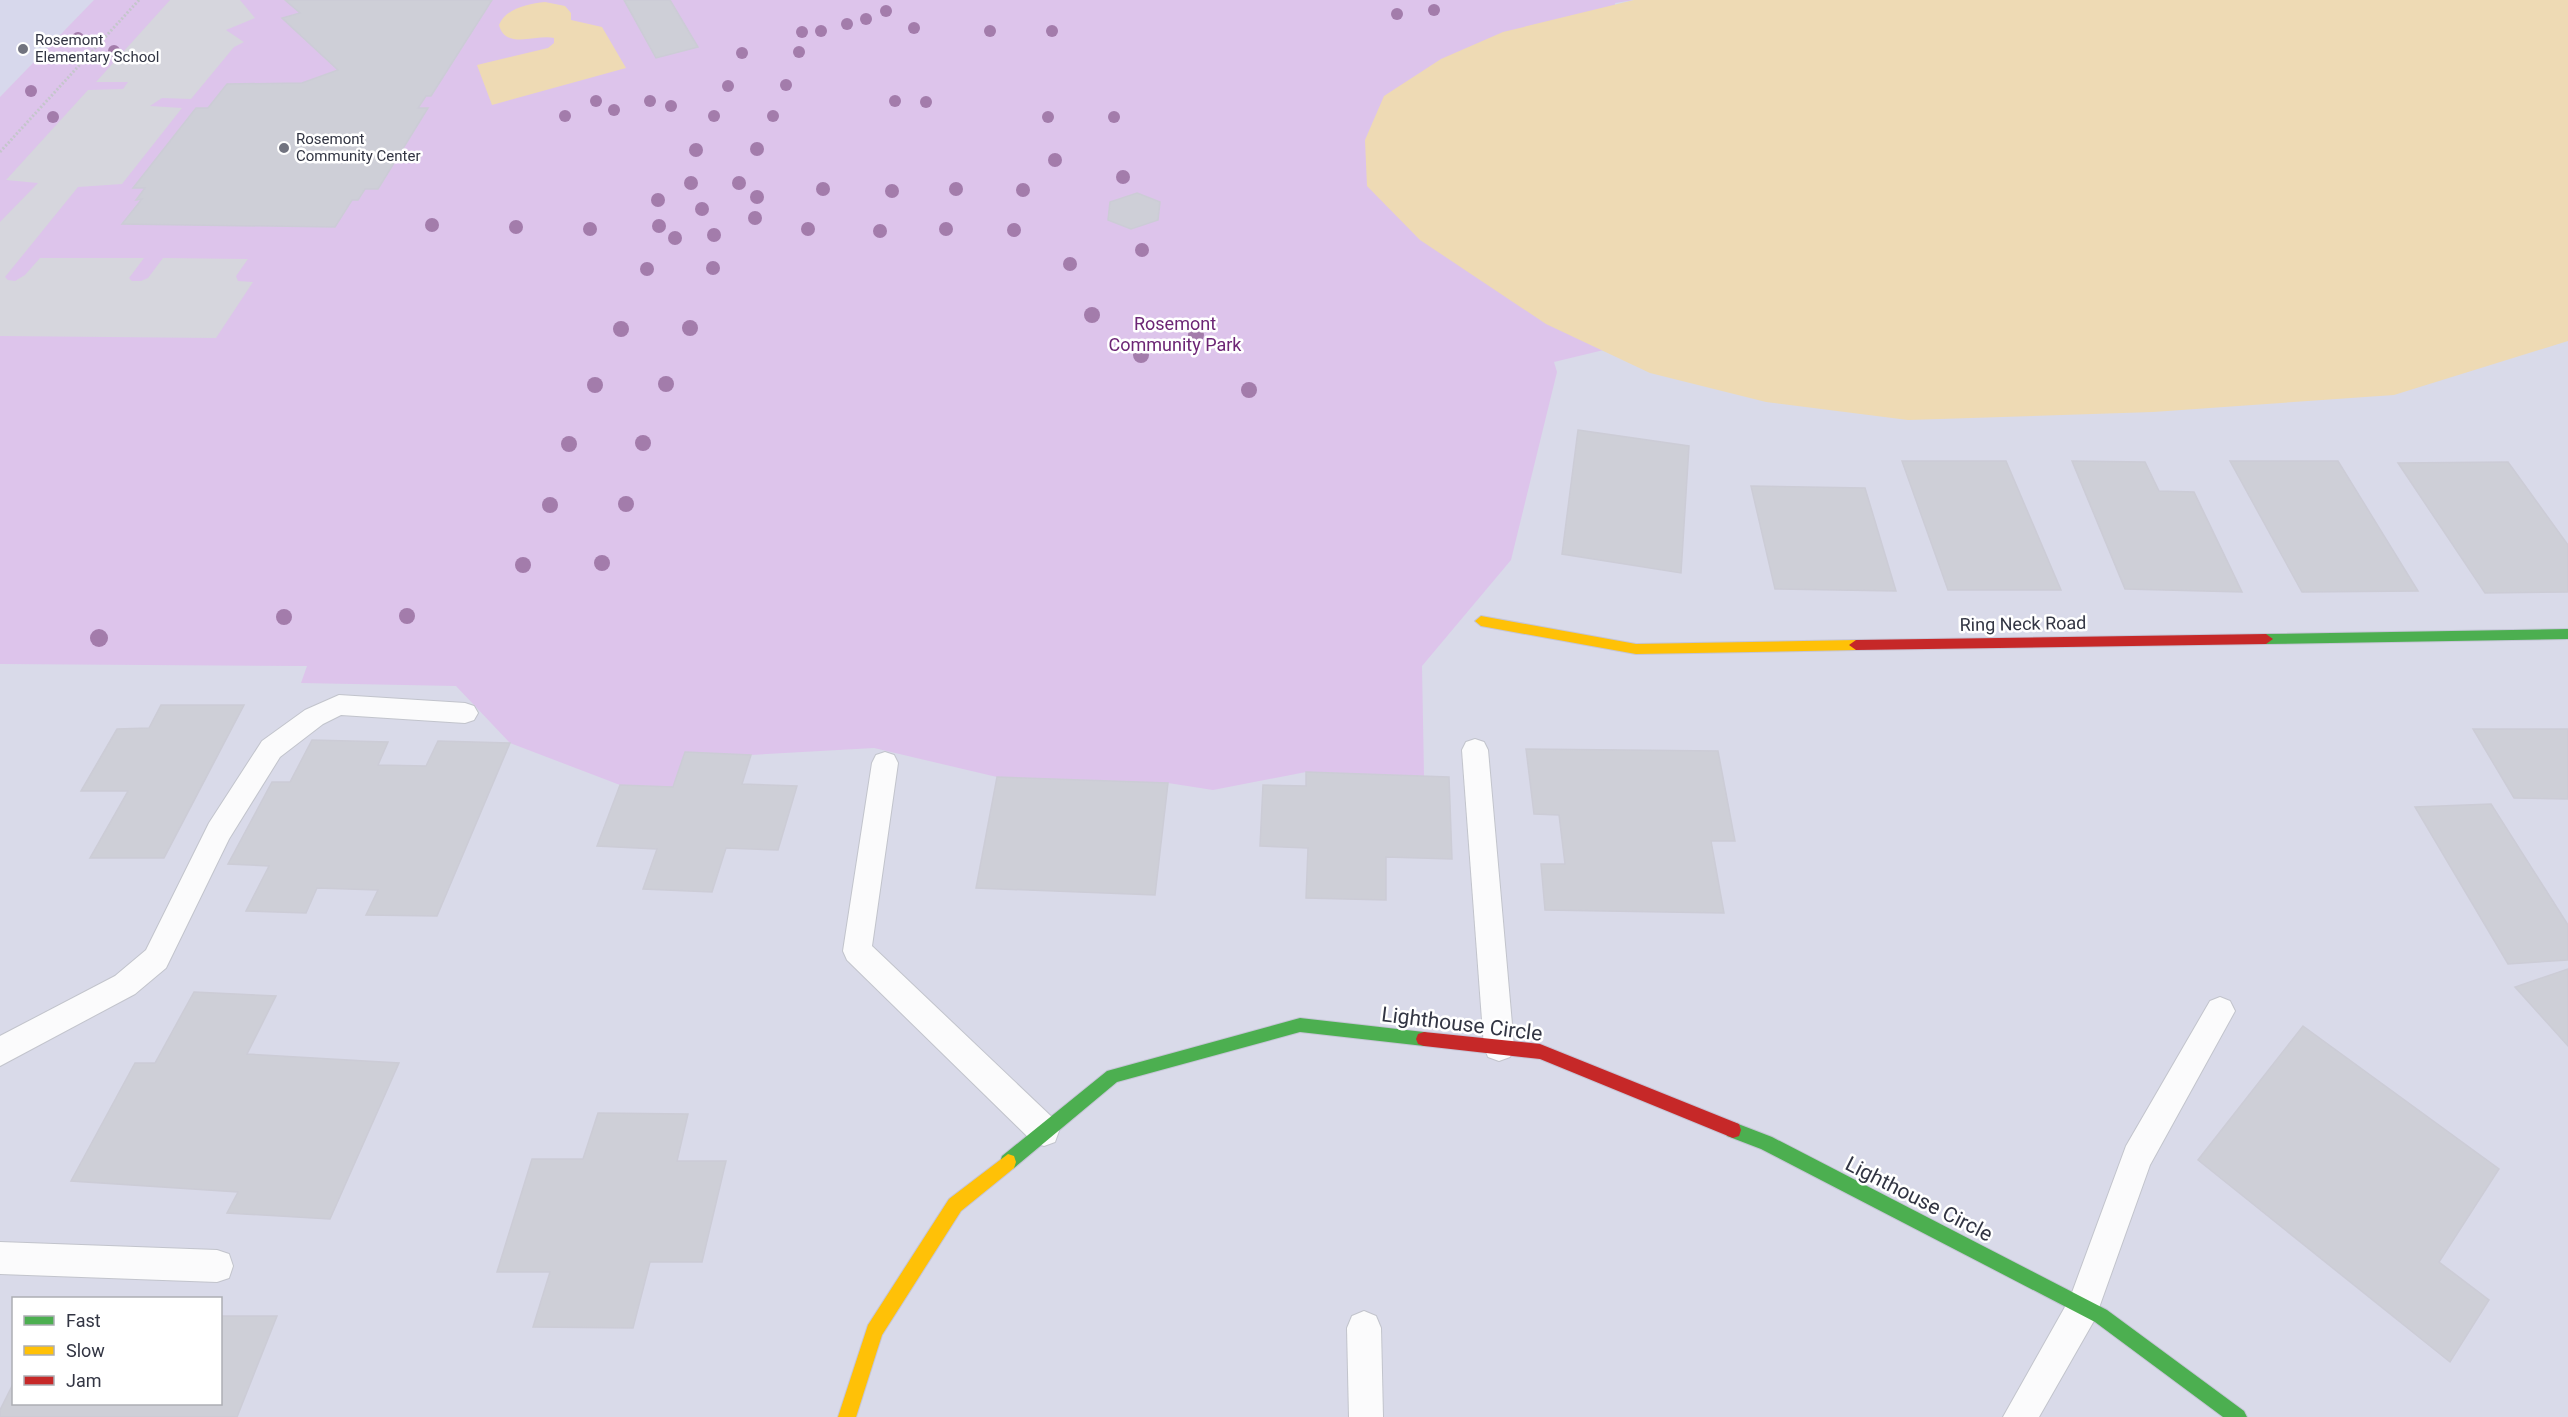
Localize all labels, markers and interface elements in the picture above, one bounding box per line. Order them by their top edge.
place label: Rosemont Elementary School [35,31,159,66]
marker: Rosemont Elementary School [16,42,30,56]
place label: Rosemont Community Center [296,130,421,165]
marker: Rosemont Community Center [277,141,291,155]
park label: Rosemont Community Park [1109,313,1242,355]
street label: Ring Neck Road [1959,612,2087,635]
street label: Lighthouse Circle [1380,1002,1544,1046]
street label: Lighthouse Circle [1841,1152,1997,1246]
legend [12,1297,222,1405]
text: Fast [66,1310,101,1331]
text: Slow [66,1340,105,1361]
text: Jam [66,1370,102,1391]

